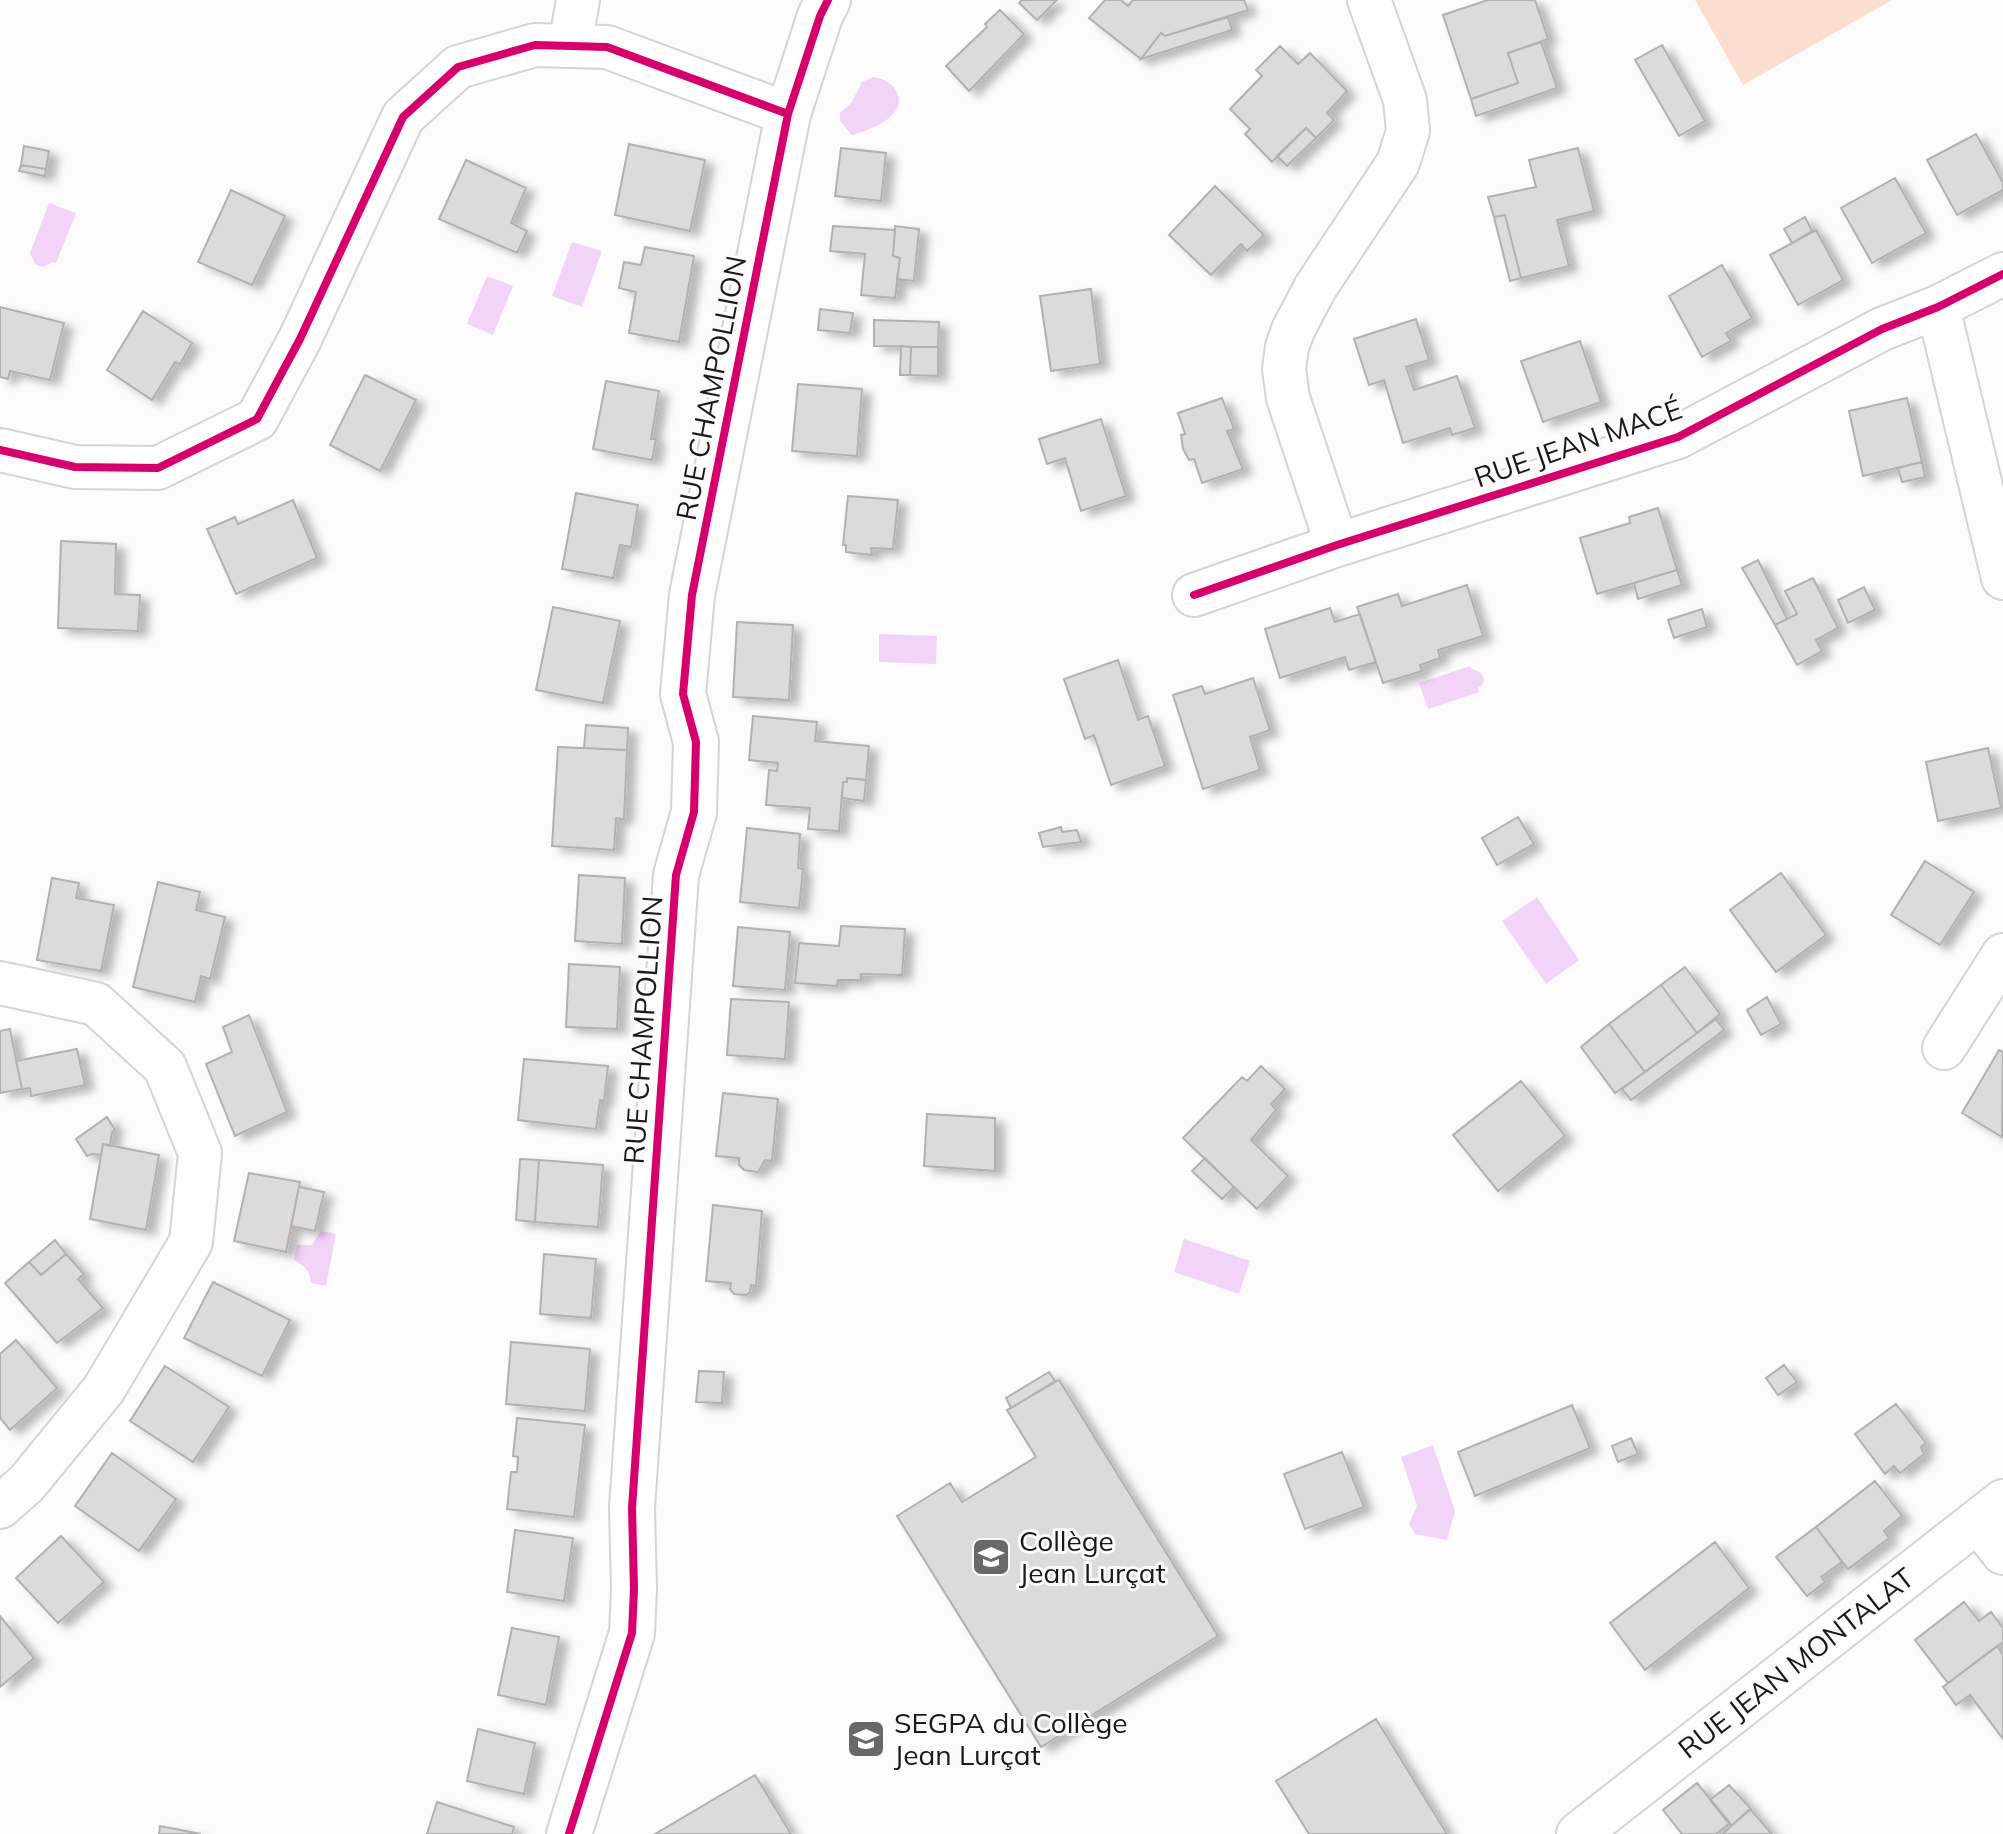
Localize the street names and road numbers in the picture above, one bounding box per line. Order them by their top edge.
street label: RUE CHAMPOLLION [668,253,753,523]
street label: RUE JEAN MACÉ [1469,391,1686,494]
street label: RUE CHAMPOLLION [616,895,669,1165]
street label: RUE JEAN MONTALAT [1671,1560,1921,1766]

